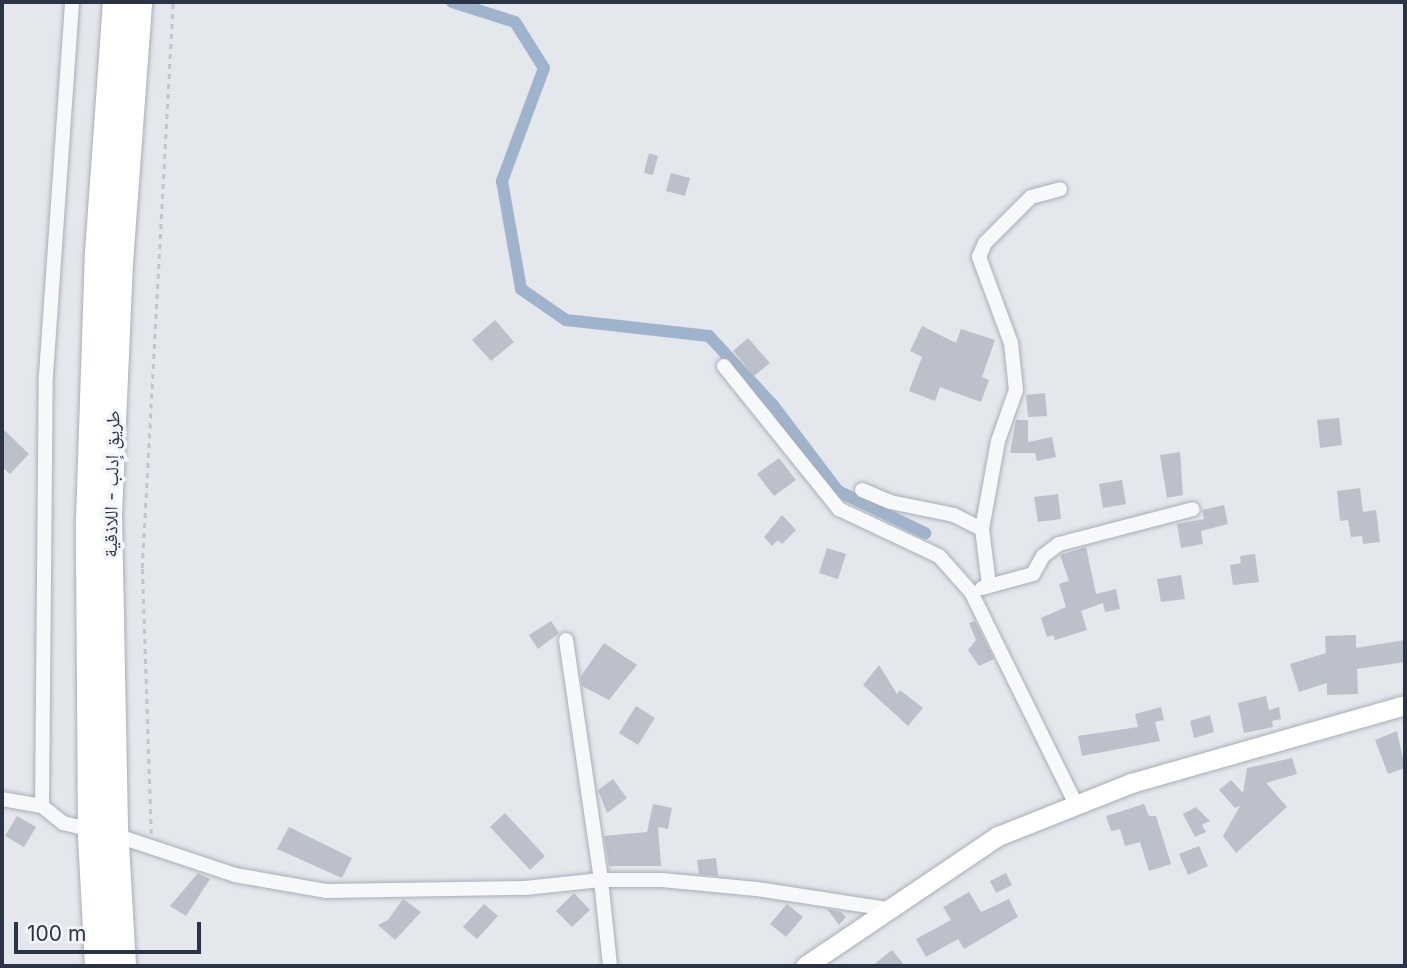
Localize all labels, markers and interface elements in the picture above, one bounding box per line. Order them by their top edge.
street label: طريق إدلب - اللاذقية [99,410,125,558]
scale bar [18,908,205,952]
text: 100 m [27,921,86,946]

